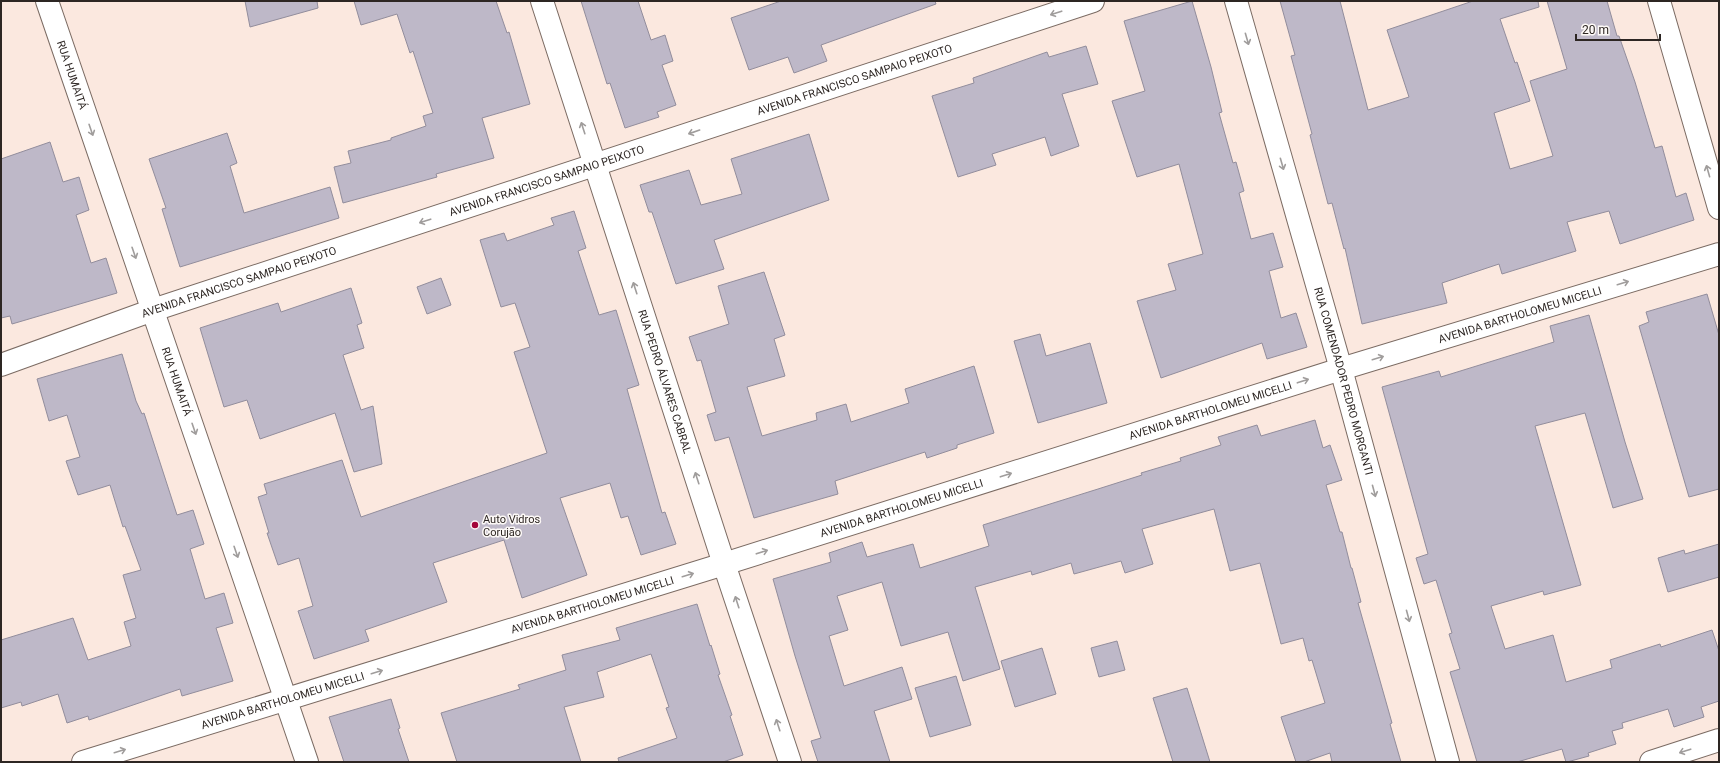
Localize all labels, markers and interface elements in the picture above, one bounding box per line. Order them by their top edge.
one-way arrow [1050,10,1063,17]
scale bar [1576,16,1660,42]
text: 20 m [1582,23,1609,37]
one-way arrow [1244,32,1251,45]
street label: RUA HUMAITÁ [54,39,90,112]
street label: AVENIDA FRANCISCO SAMPAIO PEIXOTO [755,42,954,118]
one-way arrow [579,122,586,135]
one-way arrow [88,124,96,136]
one-way arrow [689,128,701,136]
street label: AVENIDA FRANCISCO SAMPAIO PEIXOTO [448,143,646,219]
one-way arrow [1279,157,1286,170]
one-way arrow [1704,164,1711,177]
one-way arrow [419,218,432,225]
street label: AVENIDA FRANCISCO SAMPAIO PEIXOTO [140,244,338,321]
one-way arrow [130,247,138,259]
one-way arrow [1616,279,1629,286]
one-way arrow [631,281,638,294]
street label: AVENIDA BARTHOLOMEU MICELLI [1437,284,1603,346]
street label: RUA COMENDADOR PEDRO MORGANTI [1311,286,1376,476]
street label: RUA PEDRO ÁLVARES CABRAL [635,308,694,455]
street label: RUA HUMAITÁ [159,346,195,418]
one-way arrow [1371,354,1384,361]
one-way arrow [1297,377,1310,384]
street label: AVENIDA BARTHOLOMEU MICELLI [1127,379,1294,443]
one-way arrow [191,423,198,436]
one-way arrow [999,471,1012,478]
one-way arrow [692,472,700,484]
street label: AVENIDA BARTHOLOMEU MICELLI [819,477,985,540]
one-way arrow [1371,484,1378,497]
place label: Auto Vidros Corujão [483,513,540,539]
marker: Auto Vidros Corujão [470,520,480,530]
one-way arrow [232,546,240,558]
one-way arrow [755,548,768,555]
one-way arrow [681,571,694,578]
street label: AVENIDA BARTHOLOMEU MICELLI [509,574,676,636]
one-way arrow [733,595,740,608]
one-way arrow [1405,610,1413,623]
one-way arrow [370,668,383,675]
street label: AVENIDA BARTHOLOMEU MICELLI [200,669,366,732]
one-way arrow [774,719,781,732]
one-way arrow [114,747,127,754]
one-way arrow [1678,748,1691,755]

